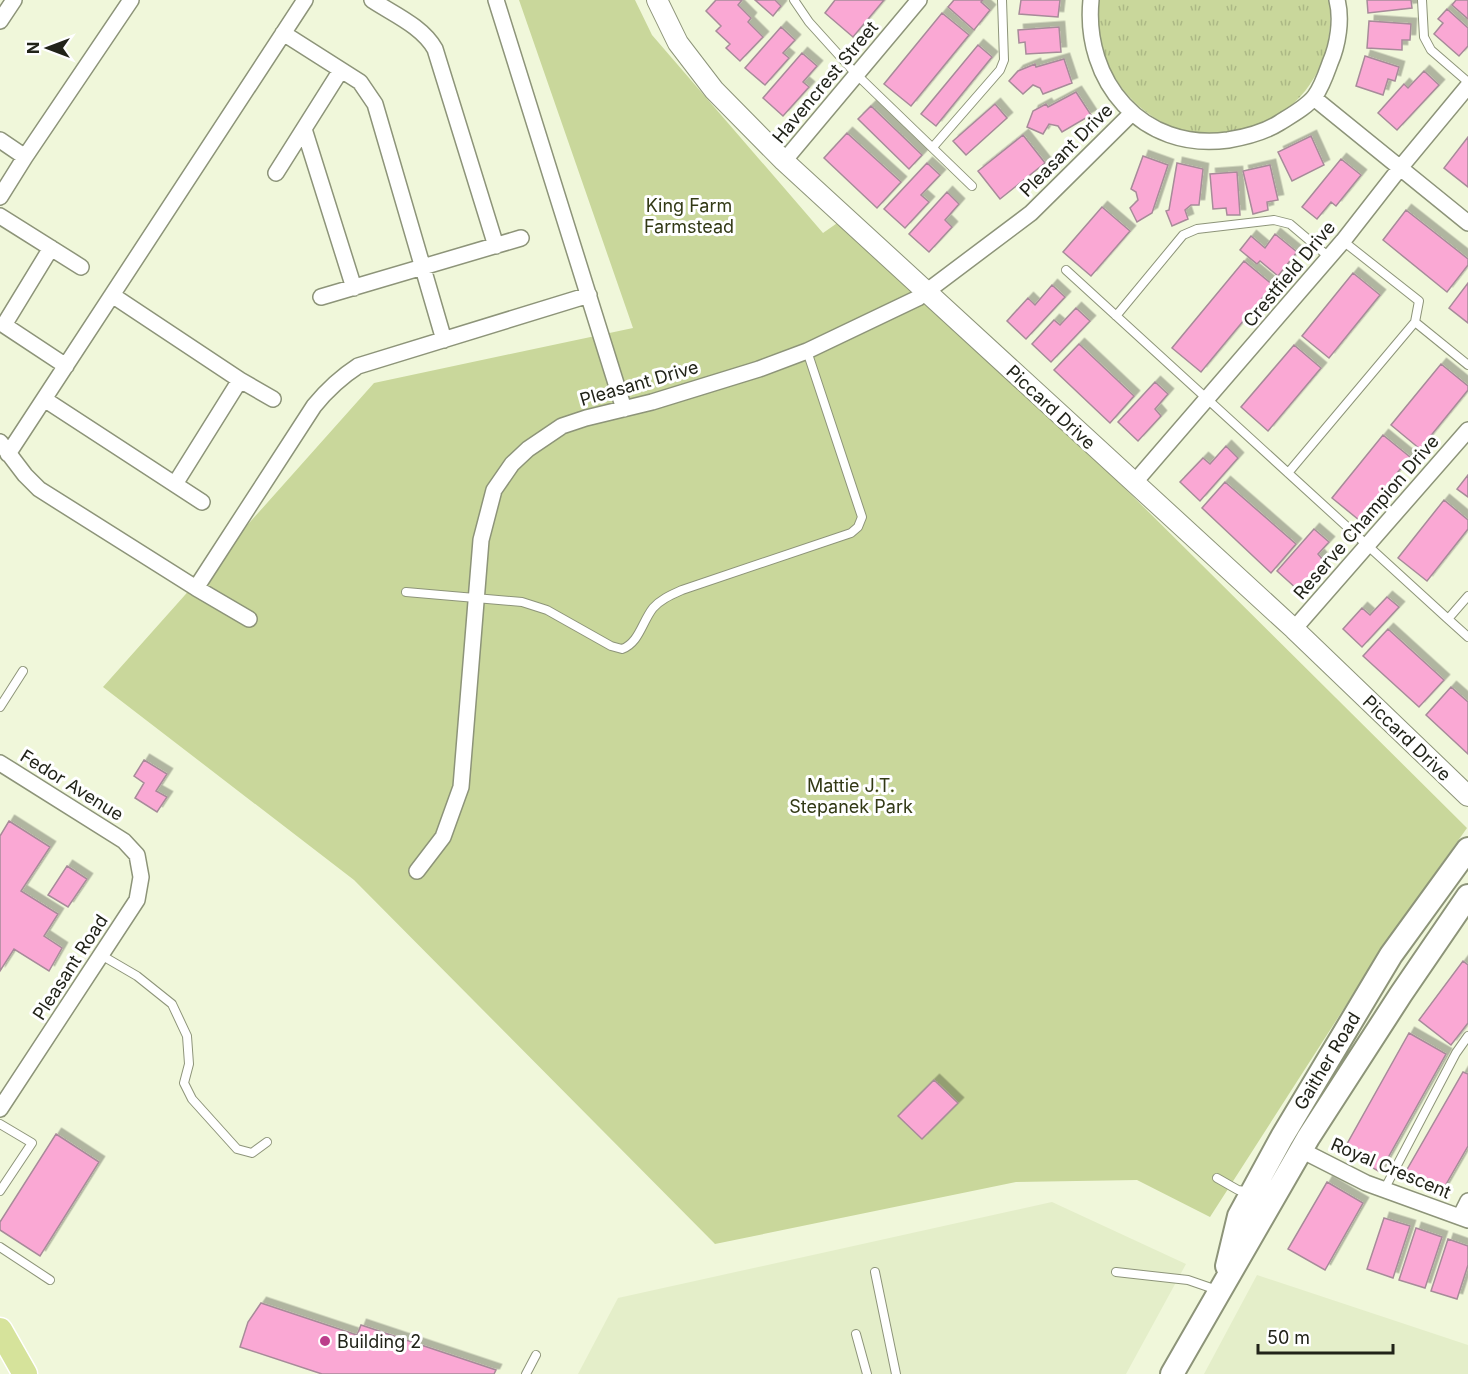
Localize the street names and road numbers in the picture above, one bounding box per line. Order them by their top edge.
street label: Havencrest Street [768,17,882,147]
street label: Pleasant Drive [1015,99,1117,201]
street label: Crestfield Drive [1239,217,1339,331]
street label: Pleasant Drive [577,356,701,410]
street label: Piccard Drive [1002,360,1100,454]
street label: Reserve Champion Drive [1289,431,1443,603]
street label: Piccard Drive [1359,691,1455,785]
street label: Fedor Avenue [17,745,127,825]
street label: Pleasant Road [28,910,112,1024]
street label: Gaither Road [1290,1008,1364,1114]
street label: Royal Crescent [1328,1133,1454,1203]

